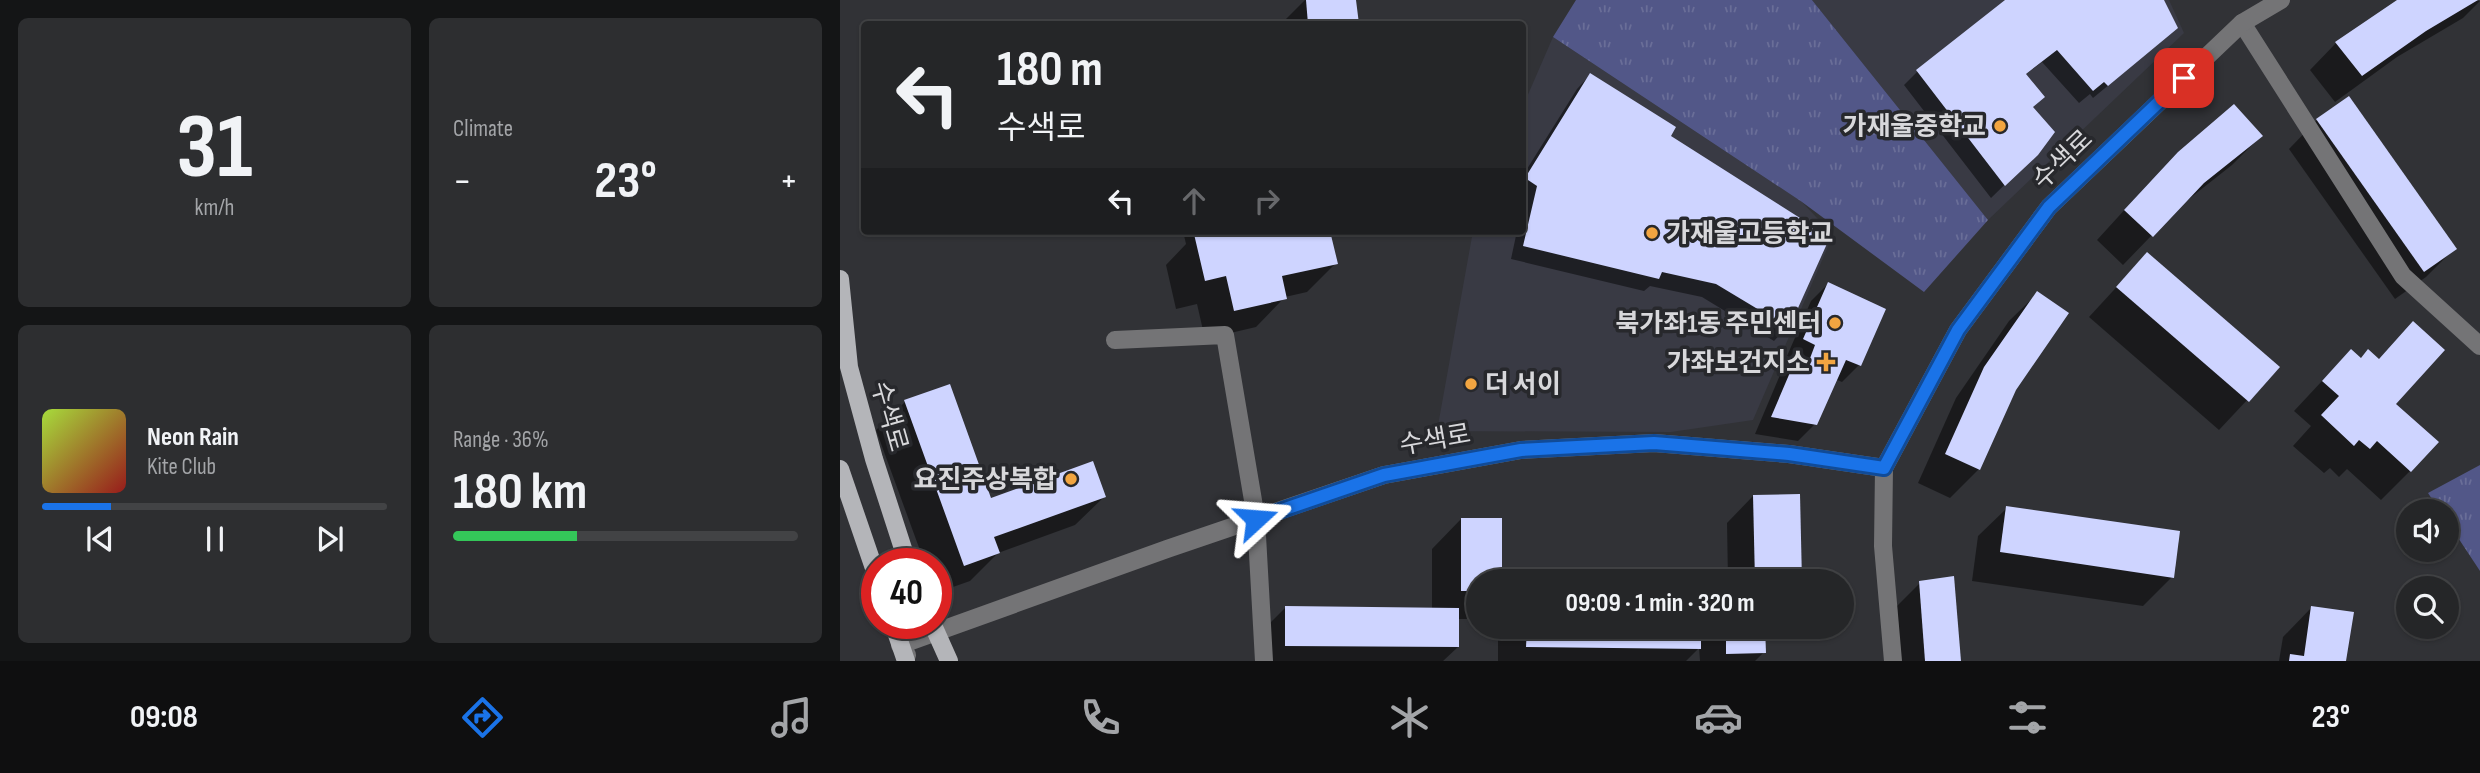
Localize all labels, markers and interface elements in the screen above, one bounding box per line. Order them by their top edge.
text: 180 m [997,41,1103,100]
pin [2154,48,2214,108]
icon: left [882,49,973,140]
icon: arrive [2165,59,2203,97]
text: 31 [176,94,253,203]
text: 수색로 [997,109,1085,148]
place label: 가재울중학교 [1842,112,1986,143]
text: Climate [453,115,513,143]
marker: 가재울중학교 [1992,118,2008,134]
street label: 수색로 [2026,124,2100,196]
text: 23° [594,150,657,213]
text: − [453,159,472,204]
text: + [779,159,798,204]
icon: left [1102,182,1140,220]
icon: ahead [1175,182,1213,220]
icon: right [1248,182,1286,220]
text: km/h [195,194,234,222]
place label: 가재울고등학교 [1666,219,1833,250]
marker: 가재울고등학교 [1644,225,1660,241]
place label: 북가좌1동 주민센터 [1615,309,1821,340]
marker: 북가좌1동 주민센터 [1827,315,1843,331]
place label: 가좌보건지소 [1666,348,1810,379]
marker: 가좌보건지소 [1816,352,1836,372]
place label: 더 서이 [1485,370,1561,401]
marker: 더 서이 [1463,376,1479,392]
street label: 수색로 [864,378,913,455]
street label: 수색로 [1397,419,1473,462]
text: Neon Rain [147,422,239,453]
text: Range · 36% [453,426,549,454]
text: Kite Club [147,453,216,481]
text: 180 km [453,461,587,524]
place label: 요진주상복합 [913,465,1057,496]
marker: 요진주상복합 [1063,471,1079,487]
position arrow [1219,482,1293,556]
map controls [2396,499,2459,639]
button: sound [2396,499,2459,562]
icon: previous [81,520,119,558]
icon: pause [196,520,234,558]
icon: next [311,520,349,558]
speed limit sign: 40 [861,548,952,639]
button: search [2396,576,2459,639]
text: 09:09 · 1 min · 320 m [1566,588,1754,619]
icon: directions [458,693,507,742]
icon: music [767,693,816,742]
icon: phone [1076,693,1125,742]
icon: climate [1385,693,1434,742]
icon: car [1694,693,1743,742]
icon: filters [2003,693,2052,742]
text: 09:08 [130,698,198,737]
text: 23° [2312,698,2350,737]

